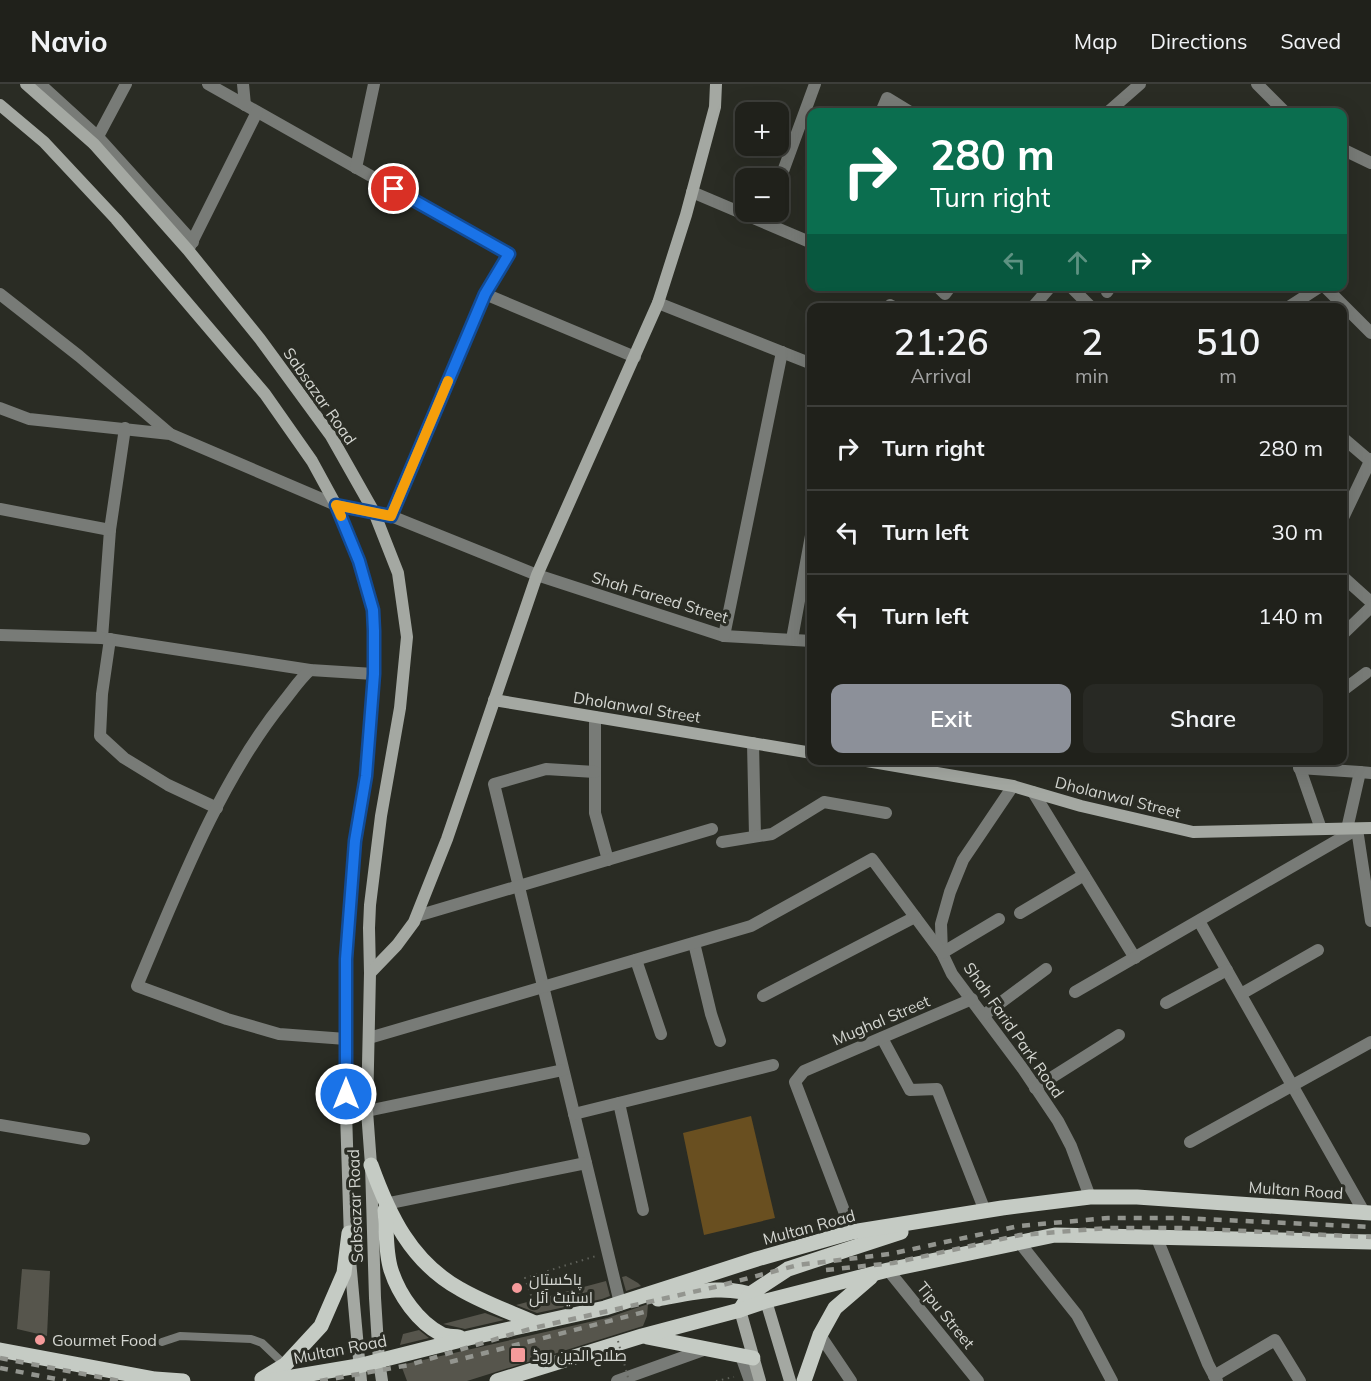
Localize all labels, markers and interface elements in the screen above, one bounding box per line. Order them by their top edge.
text: Navio [30,24,107,59]
text: Map [1074,28,1117,54]
text: Directions [1150,28,1247,54]
text: Saved [1280,28,1341,54]
map controls [735,102,789,222]
button: + [735,102,789,156]
text: 280 m [930,128,1055,181]
icon: right [831,132,909,210]
pin [368,163,419,214]
button: − [735,168,789,222]
icon: arrive [377,172,410,205]
text: Turn right [930,180,1050,214]
icon: left [998,246,1031,279]
icon: ahead [1061,246,1094,279]
icon: right [1124,246,1157,279]
text: 21:26 [894,319,988,364]
text: 2 [1081,319,1103,364]
text: 510 [1196,319,1260,364]
street label: Sabsazar Road [279,344,361,448]
text: Arrival [910,363,972,388]
text: min [1075,363,1109,388]
text: m [1219,363,1237,388]
icon: right [831,432,864,465]
text: Turn right [882,434,985,462]
text: 280 m [1258,434,1323,462]
icon: left [831,516,864,549]
text: Turn left [882,518,969,546]
text: 30 m [1272,518,1323,546]
street label: Shah Fareed Street [589,567,731,627]
icon: left [831,600,864,633]
text: Turn left [882,602,969,630]
text: 140 m [1258,602,1323,630]
button: Exit [831,684,1071,753]
button: Share [1083,684,1323,753]
street label: Dholanwal Street [572,687,703,727]
street label: Dholanwal Street [1053,772,1183,822]
street label: Shah Farid Park Road [960,958,1068,1102]
street label: Mughal Street [829,990,933,1049]
position arrow [314,1062,378,1126]
street label: Sabsazar Road [343,1149,367,1263]
street label: Multan Road [1248,1177,1344,1203]
street label: Multan Road [761,1205,857,1249]
place label: پاکستان اسٹیٹ آئل [529,1269,593,1308]
street label: Tipu Street [913,1277,979,1353]
marker: پاکستان اسٹیٹ آئل [510,1281,524,1295]
place label: Gourmet Food [52,1330,157,1350]
street label: Multan Road [292,1330,388,1368]
marker: Gourmet Food [33,1333,47,1347]
place label: صلاح الدین روڈ [532,1345,627,1367]
marker: صلاح الدین روڈ [509,1346,527,1364]

